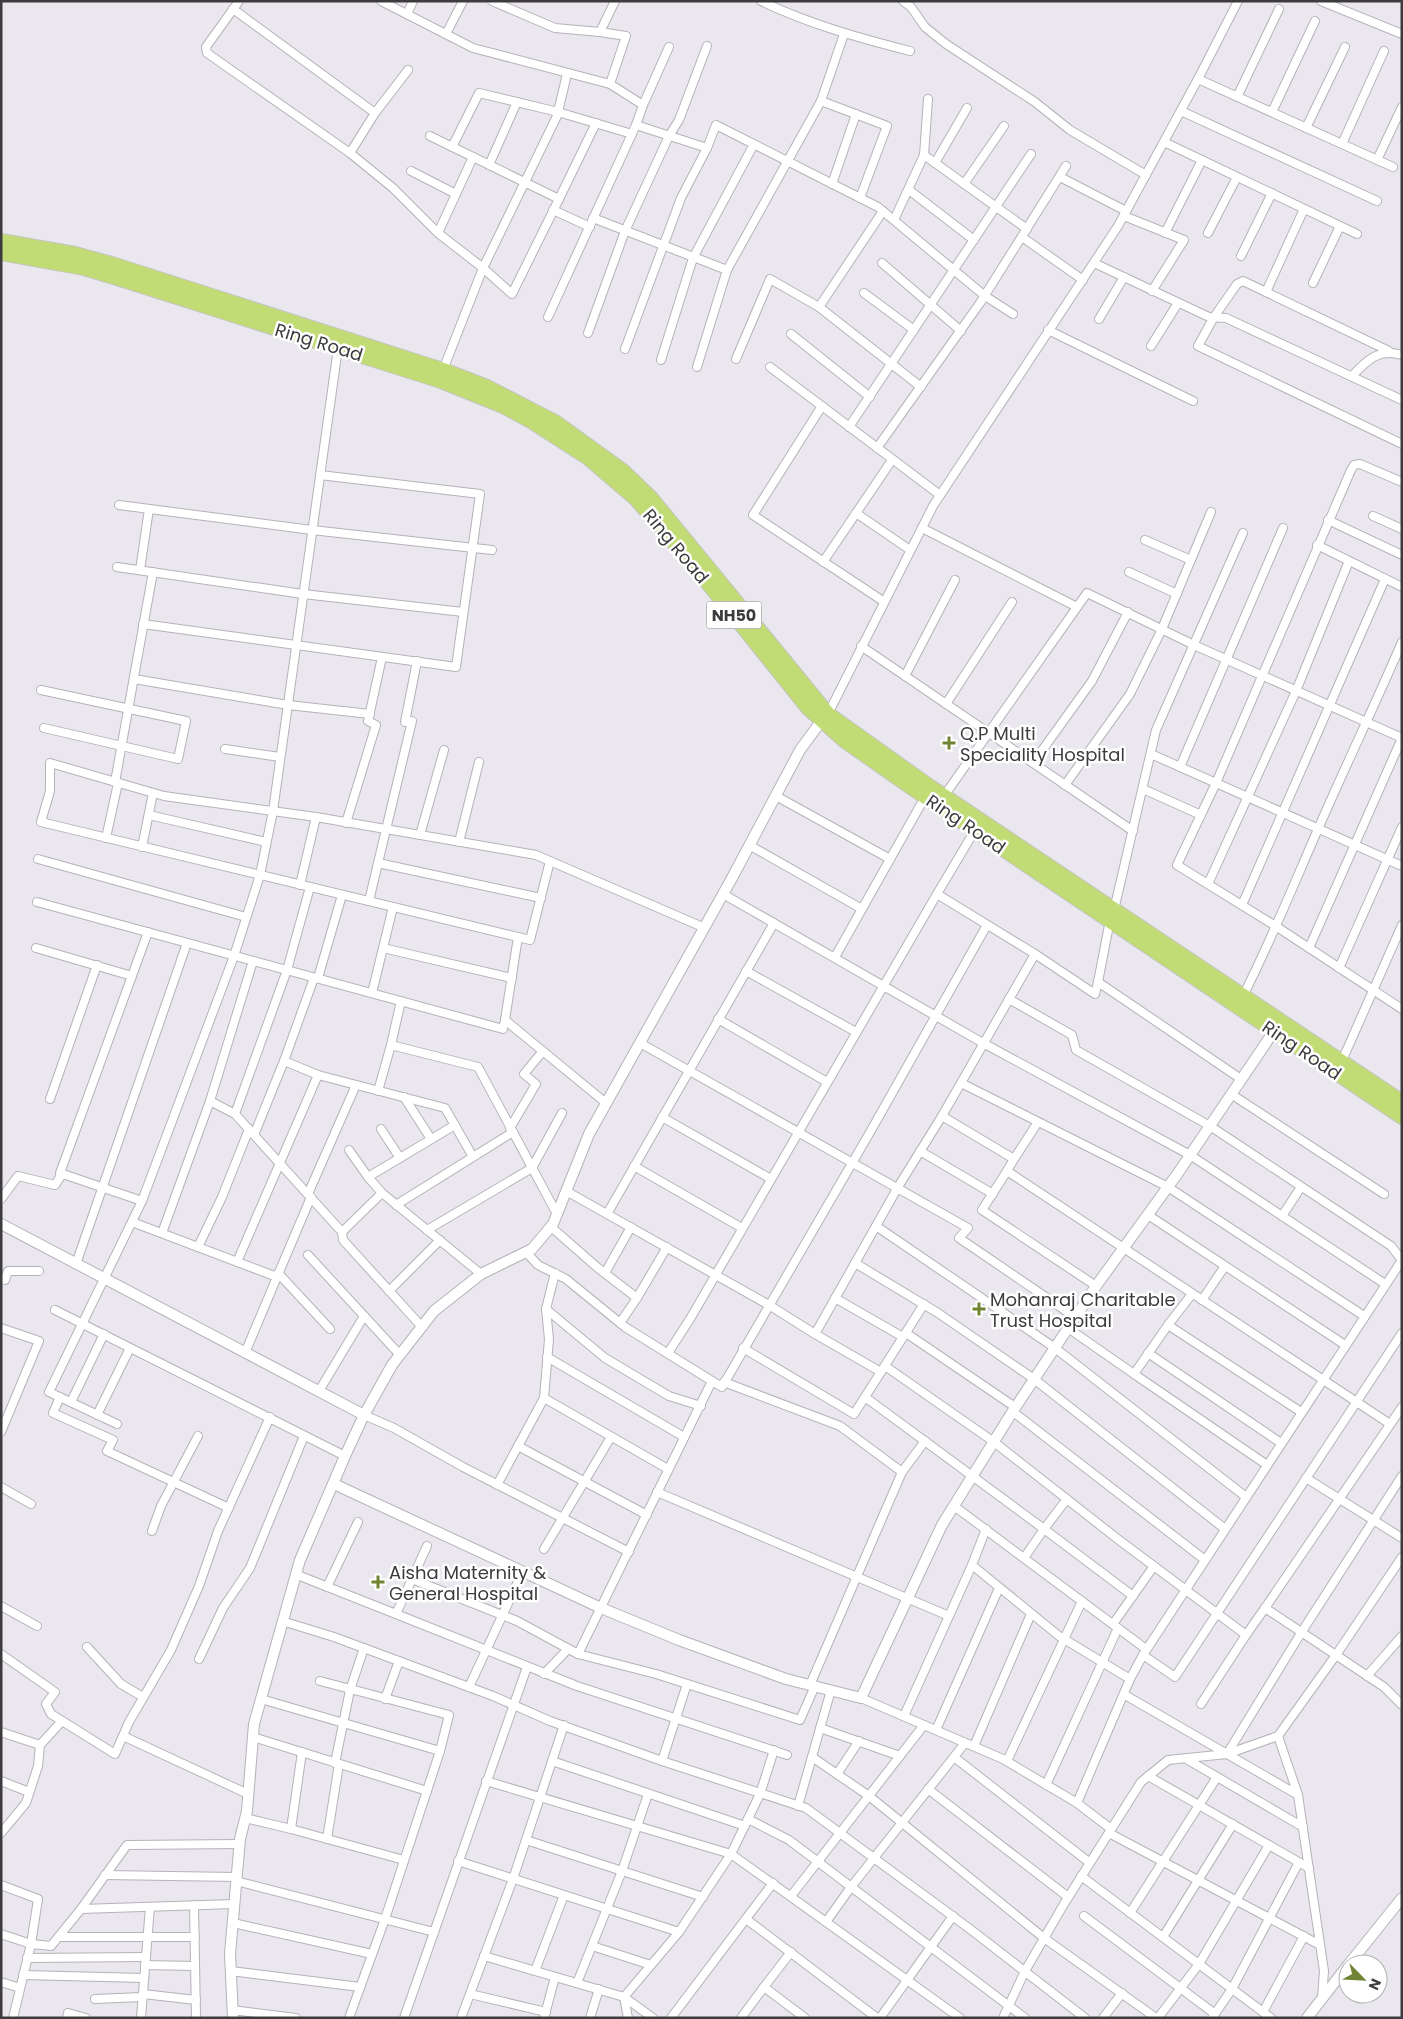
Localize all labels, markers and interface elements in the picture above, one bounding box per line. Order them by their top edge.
street label: Ring Road [272,317,366,367]
street label: Ring Road [637,503,715,589]
road number: NH50 [706,602,762,628]
place label: Q.P Multi Speciality Hospital [960,721,1125,767]
marker: Q.P Multi Speciality Hospital [942,736,956,750]
street label: Ring Road [921,788,1011,860]
street label: Ring Road [1257,1014,1347,1086]
place label: Mohanraj Charitable Trust Hospital [990,1287,1176,1333]
marker: Mohanraj Charitable Trust Hospital [972,1302,986,1316]
place label: Aisha Maternity & General Hospital [389,1560,547,1606]
marker: Aisha Maternity & General Hospital [371,1575,385,1589]
north arrow [1338,1954,1388,2004]
text: N [1364,1975,1386,1993]

